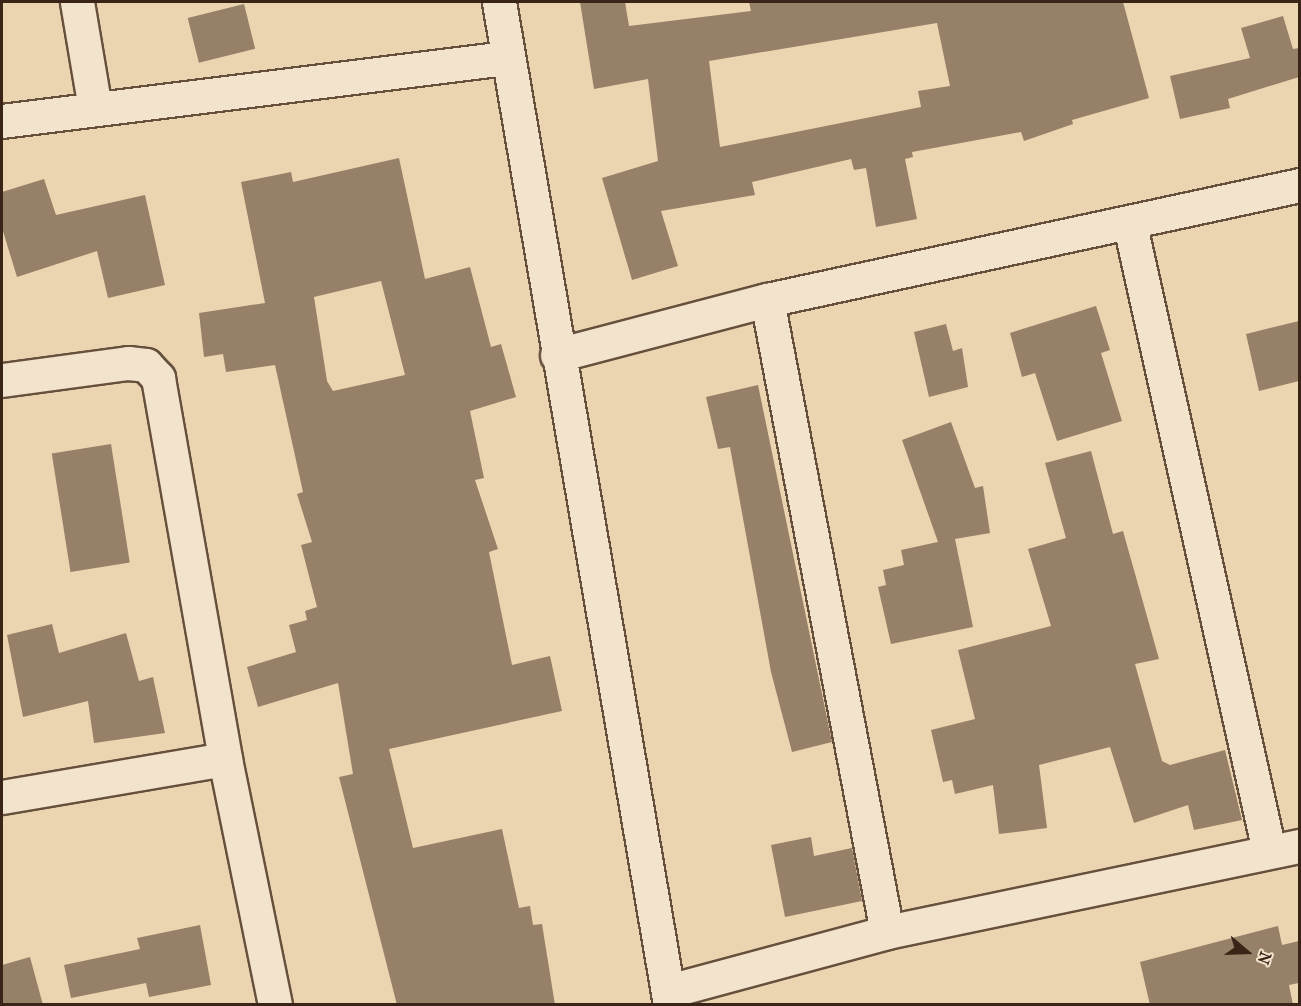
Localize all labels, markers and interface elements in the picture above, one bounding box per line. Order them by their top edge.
north arrow [1217,922,1277,982]
text: N [1254,949,1275,967]

